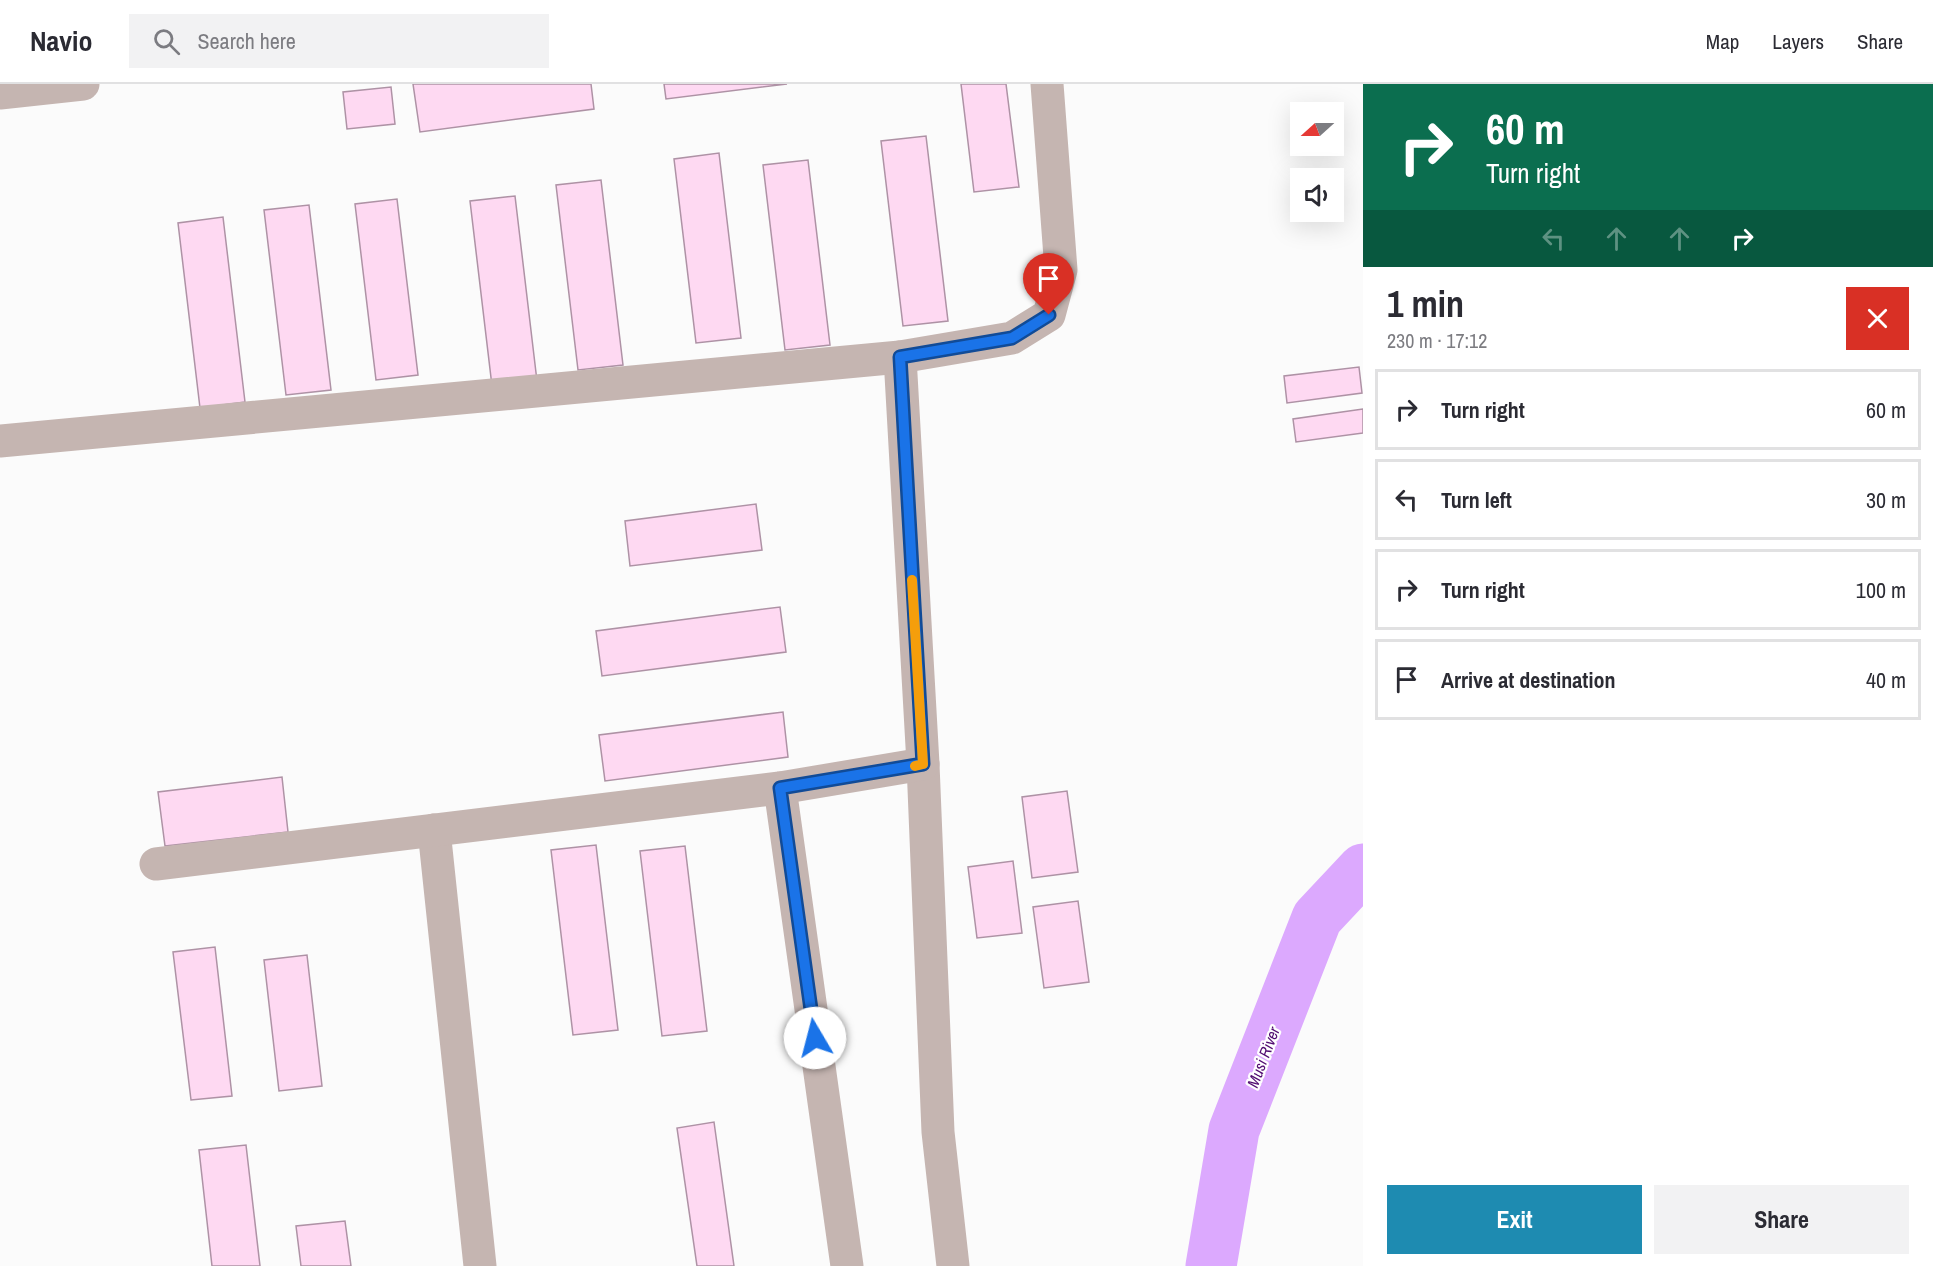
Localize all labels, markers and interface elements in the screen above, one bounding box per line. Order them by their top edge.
search box [129,14,549,68]
text: Navio [30,22,93,60]
icon: search [150,25,183,58]
text: Search here [198,26,296,56]
text: Map [1706,27,1739,56]
text: Layers [1772,27,1824,56]
text: Share [1857,27,1903,56]
text: 60 m [1486,101,1565,157]
north arrow [1290,102,1344,156]
map controls [1290,102,1344,222]
icon: right [1387,108,1465,186]
text: Turn right [1486,155,1580,191]
button: sound [1290,168,1344,222]
icon: left [1537,222,1570,255]
icon: ahead [1600,222,1633,255]
icon: ahead [1663,222,1696,255]
icon: right [1726,222,1759,255]
pin [1023,253,1074,315]
icon: arrive [1032,262,1065,295]
text: 1 min [1387,280,1464,328]
button: close [1846,287,1909,350]
text: 230 m · 17:12 [1387,327,1487,354]
icon: right [1390,393,1423,426]
text: Turn right [1441,395,1525,425]
text: 60 m [1866,395,1906,425]
icon: left [1390,483,1423,516]
text: Turn left [1441,485,1512,515]
text: 30 m [1866,485,1906,515]
icon: right [1390,573,1423,606]
text: Turn right [1441,575,1525,605]
text: 100 m [1856,575,1906,605]
icon: arrive [1390,663,1423,696]
text: Arrive at destination [1441,665,1615,695]
text: 40 m [1866,665,1906,695]
position arrow [783,1006,847,1070]
water label: Musi River [1241,1023,1285,1091]
button: Exit [1387,1185,1642,1254]
button: Share [1654,1185,1909,1254]

